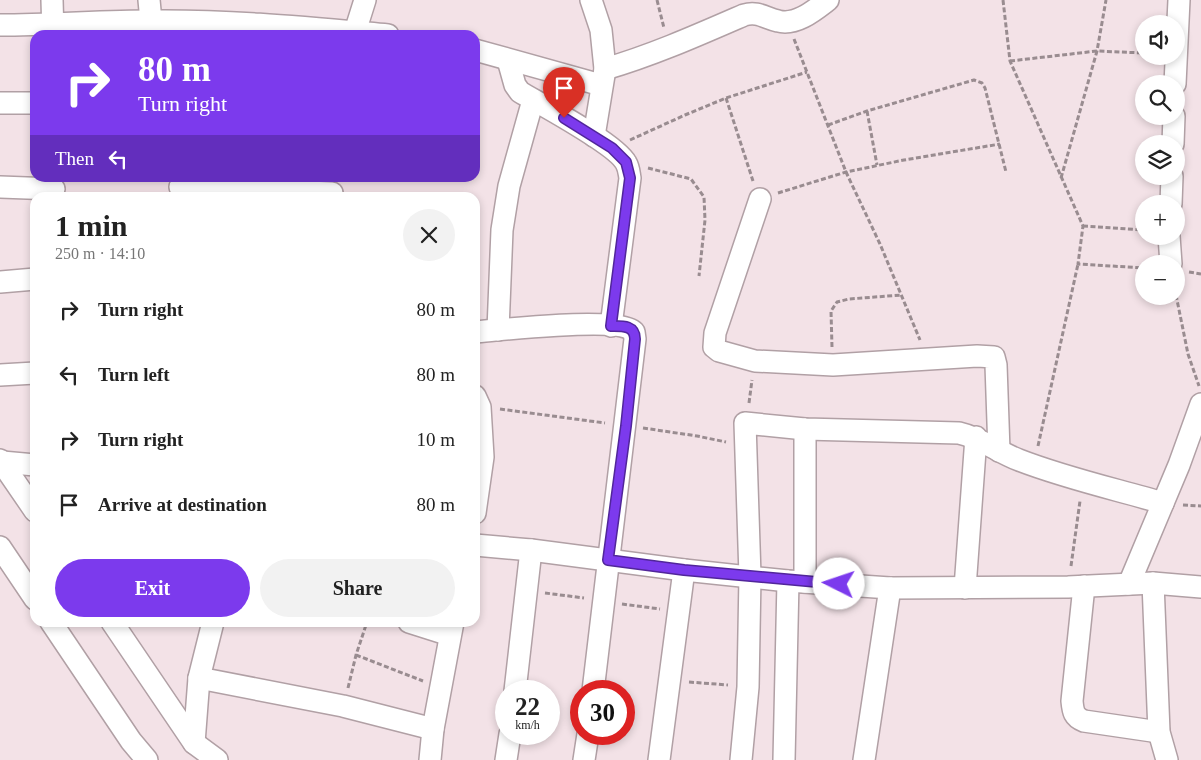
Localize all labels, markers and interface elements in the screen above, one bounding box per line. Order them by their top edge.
map controls [1135,15,1185,305]
button: sound [1135,15,1185,65]
icon: right [55,50,120,115]
text: 80 m [138,50,211,89]
pin [543,67,585,118]
icon: arrive [550,74,578,102]
button: search [1135,75,1185,125]
text: Turn right [138,91,227,116]
button: layers [1135,135,1185,185]
icon: left [104,145,132,173]
text: Then [55,148,94,169]
button: + [1135,195,1185,245]
text: 1 min [55,209,128,242]
button: close [403,209,455,261]
text: 250 m · 14:10 [55,245,145,262]
button: − [1135,255,1185,305]
icon: right [55,296,83,324]
text: Turn right [98,299,183,320]
text: 80 m [416,299,455,320]
icon: left [55,361,83,389]
text: Turn left [98,364,170,385]
text: 80 m [416,364,455,385]
icon: right [55,426,83,454]
text: Turn right [98,429,183,450]
text: 10 m [416,429,455,450]
icon: arrive [55,491,83,519]
text: Arrive at destination [98,494,267,515]
text: 80 m [416,494,455,515]
position arrow [812,557,864,609]
button: Exit [55,559,250,617]
button: Share [260,559,455,617]
speed limit sign: 30 [570,680,635,745]
text: 22 [515,693,540,720]
text: km/h [515,718,540,732]

